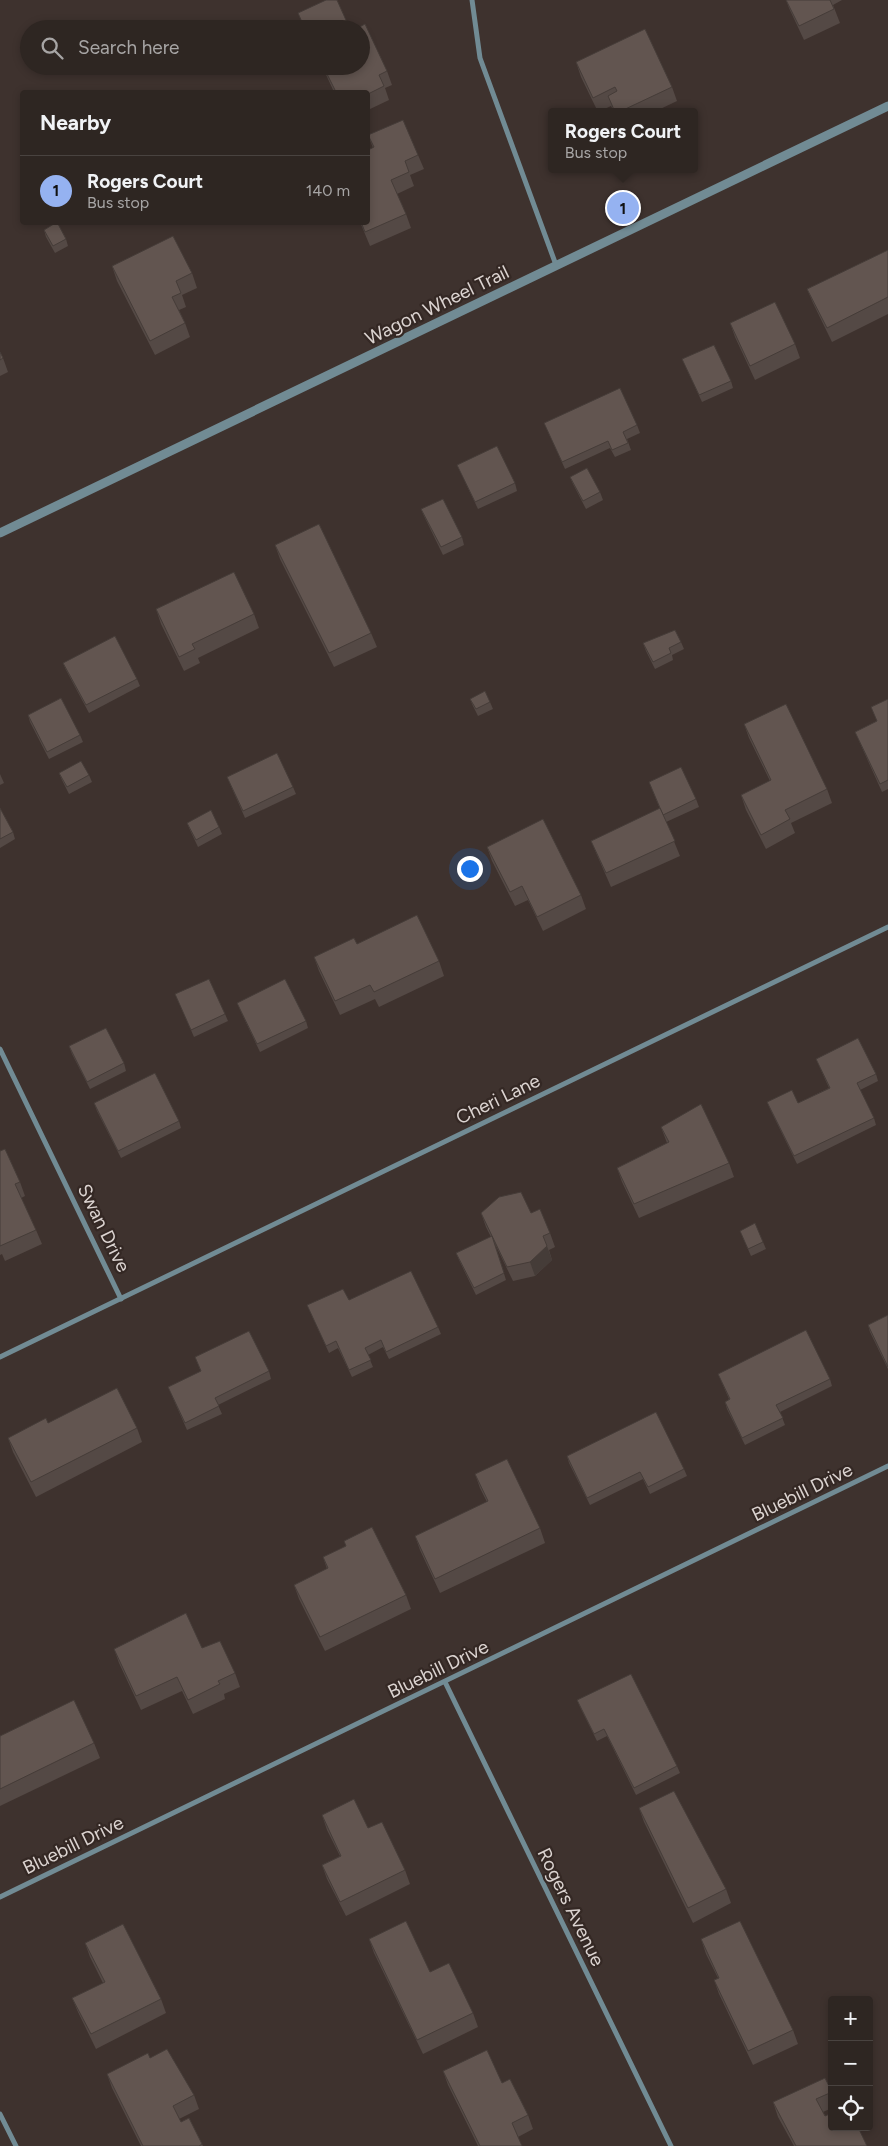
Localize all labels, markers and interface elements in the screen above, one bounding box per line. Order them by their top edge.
search box [20,20,370,75]
icon: search [38,34,66,62]
text: Search here [78,36,180,59]
popup [548,108,698,173]
text: Nearby [40,110,111,135]
text: Rogers Court [565,120,681,143]
text: Bus stop [565,143,627,162]
text: Rogers Court [87,170,203,193]
text: 1 [53,181,59,200]
text: 140 m [306,181,350,200]
pin: 1 [607,189,639,227]
text: Bus stop [87,193,149,212]
street label: Wagon Wheel Trail [361,260,513,350]
your location [457,856,483,882]
street label: Cheri Lane [452,1069,544,1129]
street label: Swan Drive [73,1180,135,1276]
street label: Bluebill Drive [748,1458,856,1526]
street label: Bluebill Drive [384,1635,492,1703]
street label: Bluebill Drive [19,1811,127,1879]
street label: Rogers Avenue [532,1844,610,1970]
map controls [828,1996,873,2131]
button: + [828,1996,873,2041]
button: − [828,2041,873,2086]
button: locate [828,2086,873,2131]

